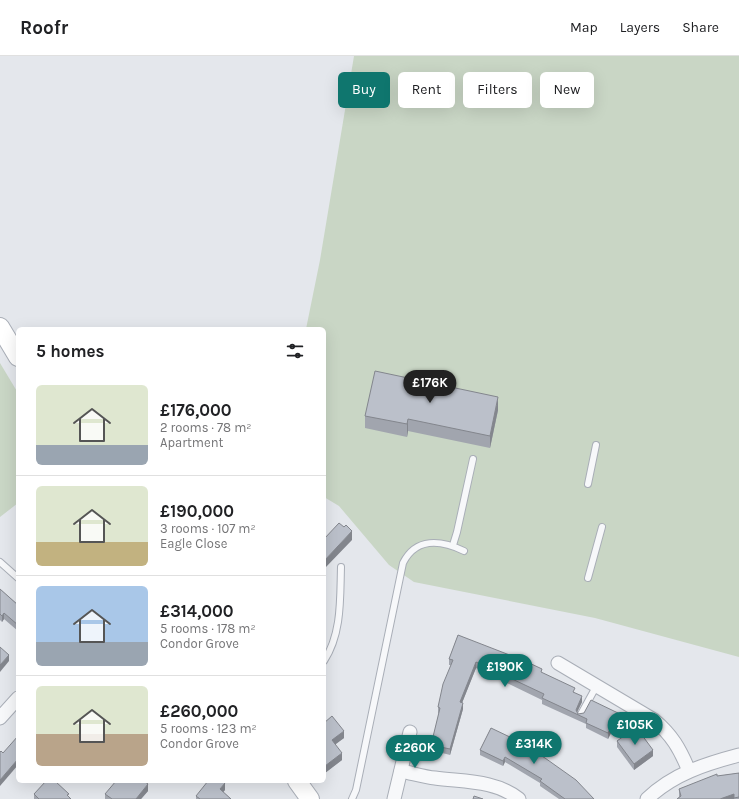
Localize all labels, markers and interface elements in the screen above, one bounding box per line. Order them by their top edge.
text: Roofr [20,17,68,39]
text: Map [570,19,598,36]
text: Layers [620,19,660,36]
text: Share [682,19,719,36]
chip: Buy [338,72,390,108]
chip: Rent [398,72,455,108]
chip: Filters [463,72,532,108]
chip: New [540,72,594,108]
icon: filters [284,340,306,362]
text: 5 homes [36,341,105,361]
pin: £176K [402,370,458,404]
text: £176K [412,375,448,390]
text: £176,000 [160,400,232,420]
icon: home [68,401,116,449]
text: 2 rooms · 78 m² [160,420,252,435]
text: Apartment [160,435,223,450]
text: £190,000 [160,501,234,521]
icon: home [68,502,116,550]
text: 3 rooms · 107 m² [160,521,256,536]
text: Eagle Close [160,536,227,551]
text: £314,000 [160,601,234,621]
icon: home [68,602,116,650]
text: 5 rooms · 178 m² [160,621,256,636]
text: Condor Grove [160,636,239,651]
pin: £190K [477,654,533,688]
text: £190K [486,659,524,674]
text: £260,000 [160,701,238,721]
icon: home [68,702,116,750]
pin: £105K [607,712,663,746]
text: £105K [617,717,653,732]
text: 5 rooms · 123 m² [160,721,257,736]
pin: £314K [506,731,562,765]
pin: £260K [387,735,443,769]
text: Condor Grove [160,736,239,751]
text: £314K [516,736,552,751]
text: £260K [395,740,435,755]

